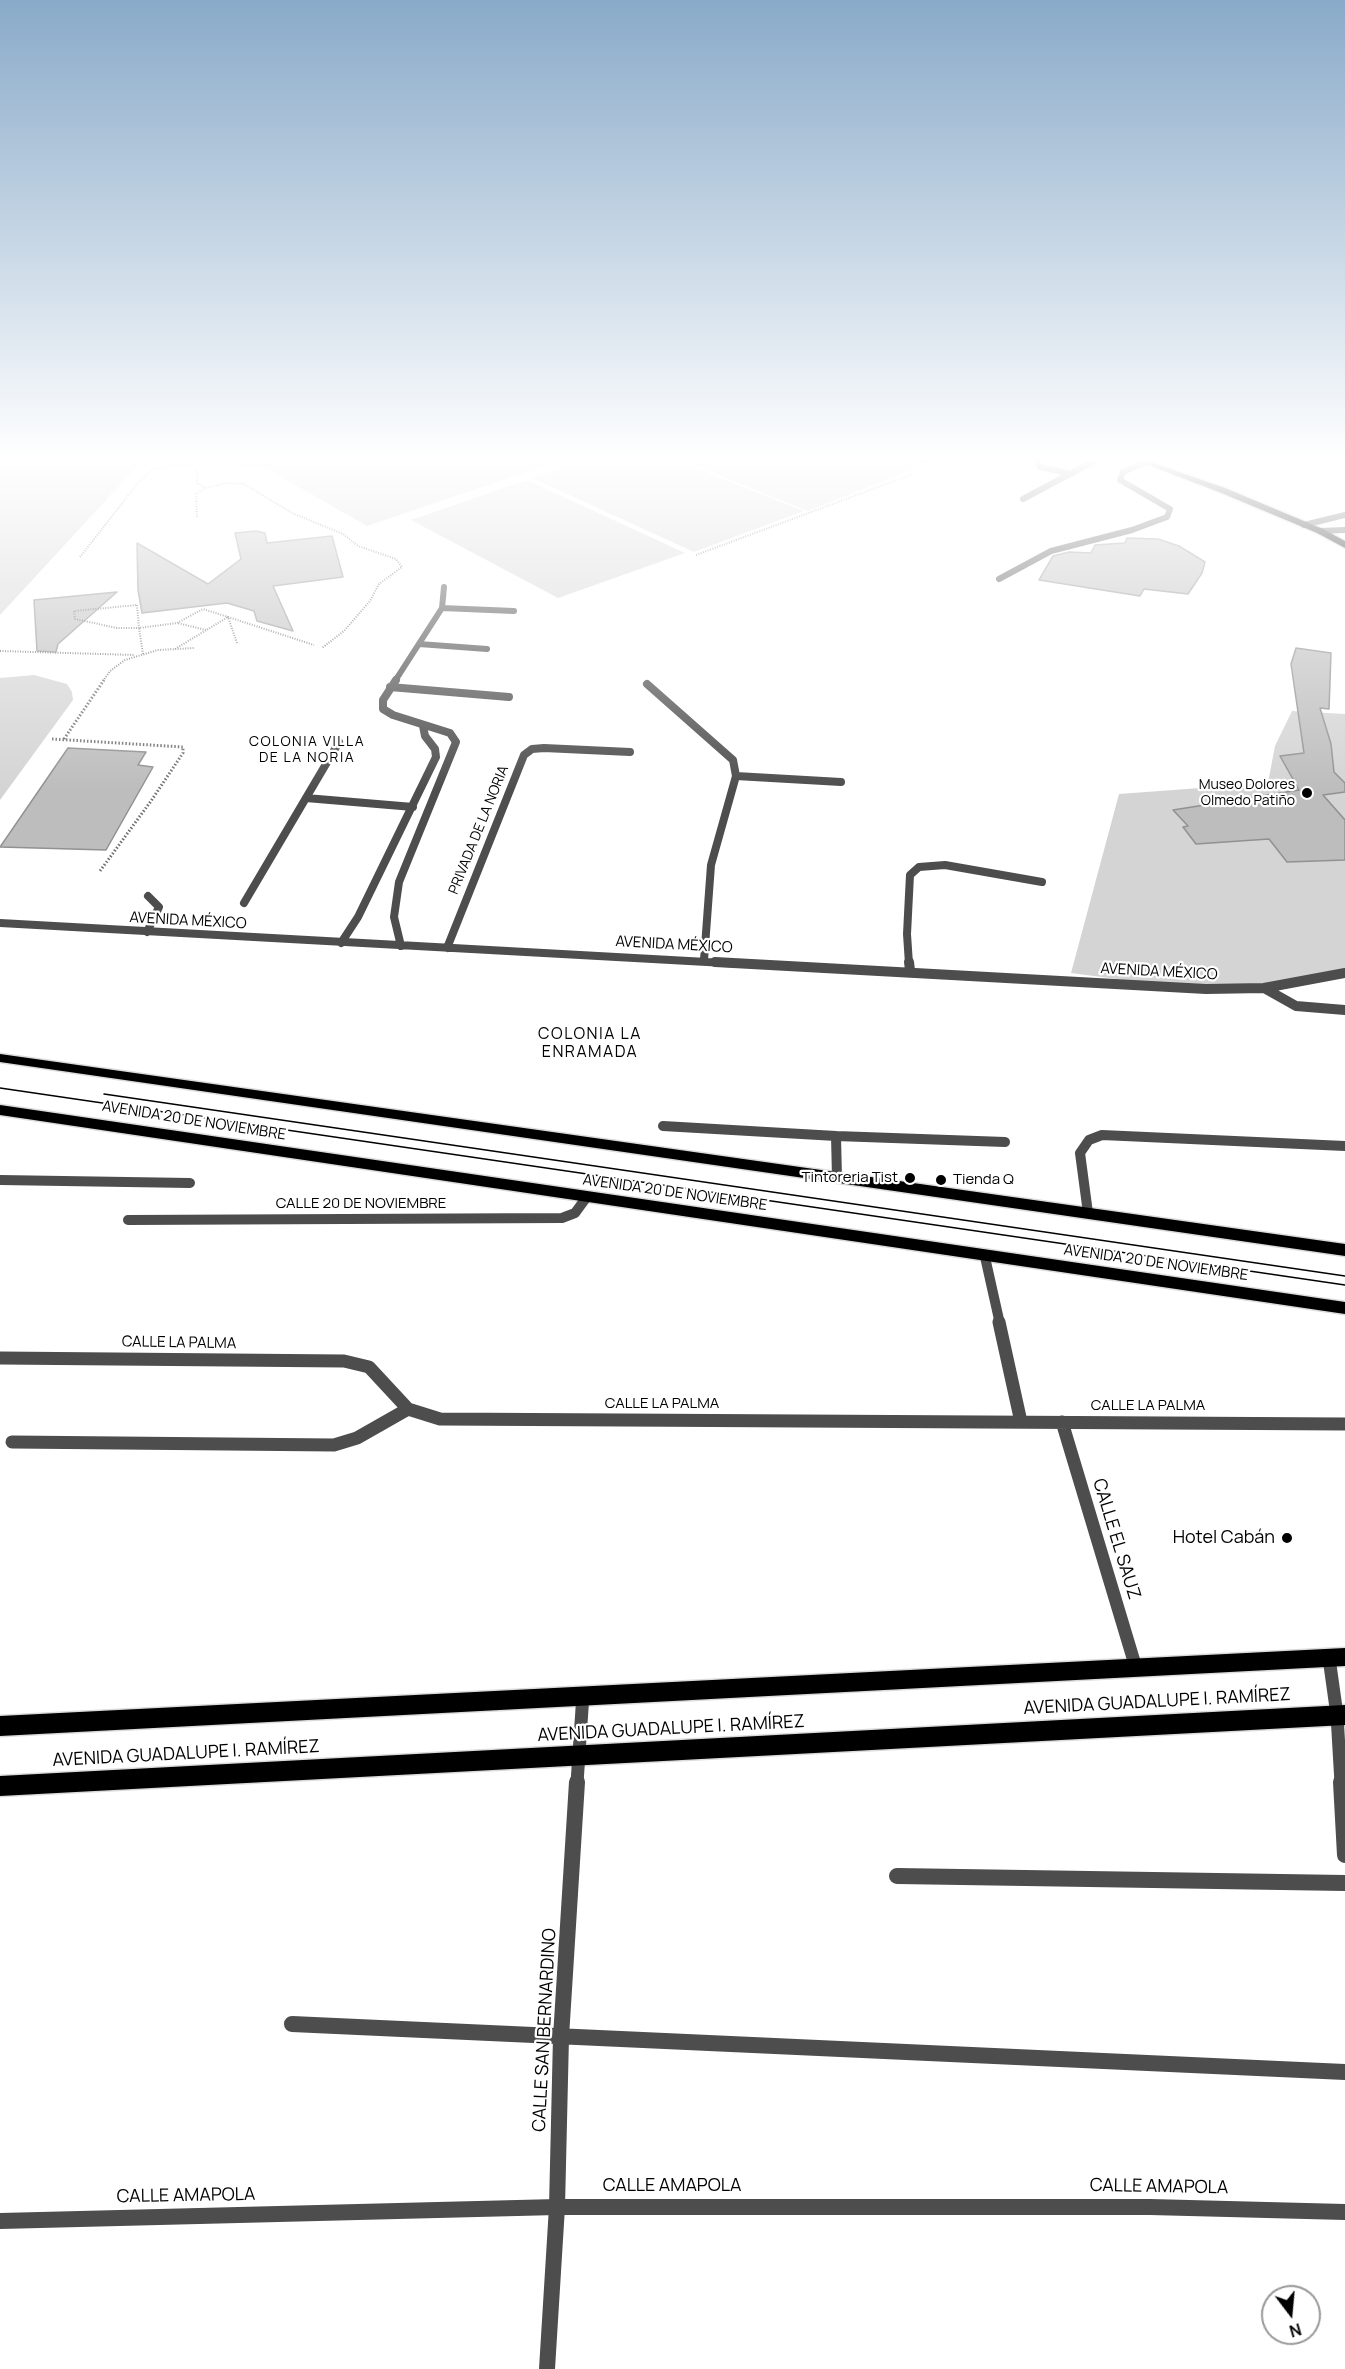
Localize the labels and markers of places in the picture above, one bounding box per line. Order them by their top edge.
place label: Museo Dolores Olmedo Patiño [1199,777,1295,810]
marker: Museo Dolores Olmedo Patiño [1300,786,1314,800]
place label: Tintoreria Tist [801,1169,898,1187]
marker: Tintoreria Tist [903,1171,917,1185]
place label: Tienda Q [953,1171,1014,1189]
marker: Tienda Q [934,1173,948,1187]
place label: Hotel Cabán [1173,1527,1275,1549]
marker: Hotel Cabán [1280,1531,1294,1545]

